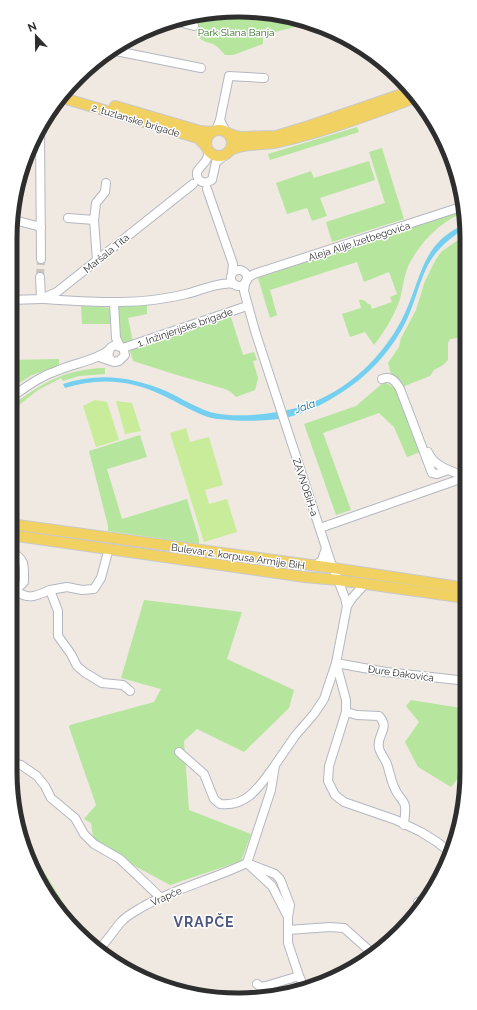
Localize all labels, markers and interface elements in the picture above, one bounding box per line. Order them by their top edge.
north arrow [16,16,56,56]
text: N [26,20,39,35]
park label: Park Slana Banja [198,27,274,38]
street label: 2. tuzlanske brigade [90,102,181,139]
street label: Aleja Alije Izetbegovića [307,220,412,263]
street label: Maršala Tita [81,232,131,275]
street label: 1. Inžinjerijske brigade [136,306,234,349]
water label: Jala [292,397,318,417]
street label: ZAVNOBiH-a [291,457,320,518]
street label: Bulevar 2. korpusa Armije BiH [170,542,305,571]
street label: Đure Đakovića [367,663,435,684]
street label: Vrapče [149,885,184,908]
district label: VRAPČE [174,913,234,930]

